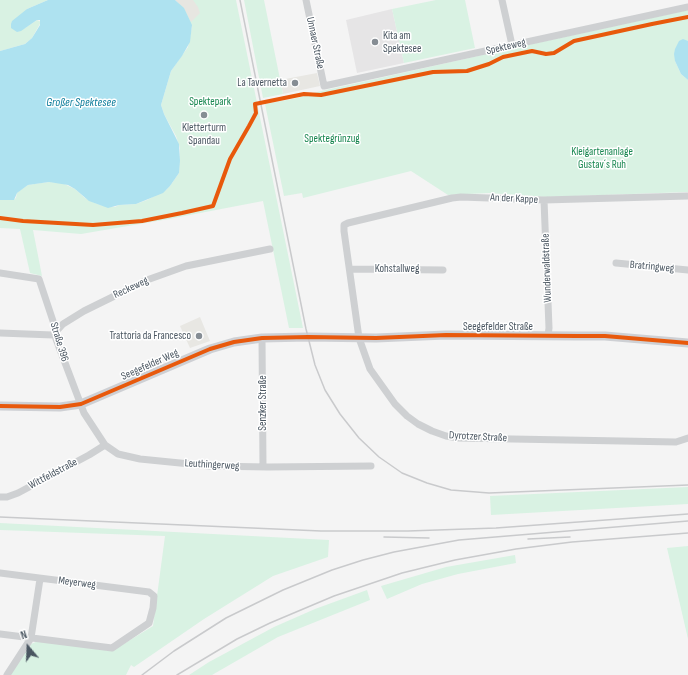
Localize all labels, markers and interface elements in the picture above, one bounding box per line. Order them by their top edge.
street label: Unnaer Straße [303,16,327,70]
place label: Kita am Spektesee [383,29,421,55]
street label: Spekteweg [485,36,527,58]
marker: Kita am Spektesee [370,37,380,47]
place label: La Tavernetta [237,76,287,90]
marker: La Tavernetta [290,78,300,88]
park label: Spektepark [189,95,231,109]
water label: Großer Spektesee [46,96,116,110]
marker: Kletterturm Spandau [199,110,209,120]
place label: Kletterturm Spandau [182,121,226,147]
park label: Spektegrünzug [304,132,360,146]
park label: Kleigartenanlage Gustav´s Ruh [571,145,633,171]
street label: An der Kappe [490,191,538,207]
street label: Wunderwaldstraße [539,233,555,303]
street label: Bratringweg [629,258,675,276]
street label: Kohstallweg [375,262,419,276]
street label: Reckeweg [111,274,151,302]
street label: Seegefelder Straße [463,320,533,334]
street label: Straße 396 [47,321,71,363]
place label: Trattoria da Francesco [109,329,191,343]
marker: Trattoria da Francesco [194,331,204,341]
street label: Seegefelder Weg [119,346,181,384]
street label: Senzker Straße [256,375,270,431]
street label: Dyrotzer Straße [449,429,507,445]
street label: Wittfeldstraße [26,456,80,492]
street label: Leuthingerweg [184,457,240,473]
street label: Meyerweg [57,574,97,592]
north arrow [8,627,48,667]
text: N [19,628,29,642]

